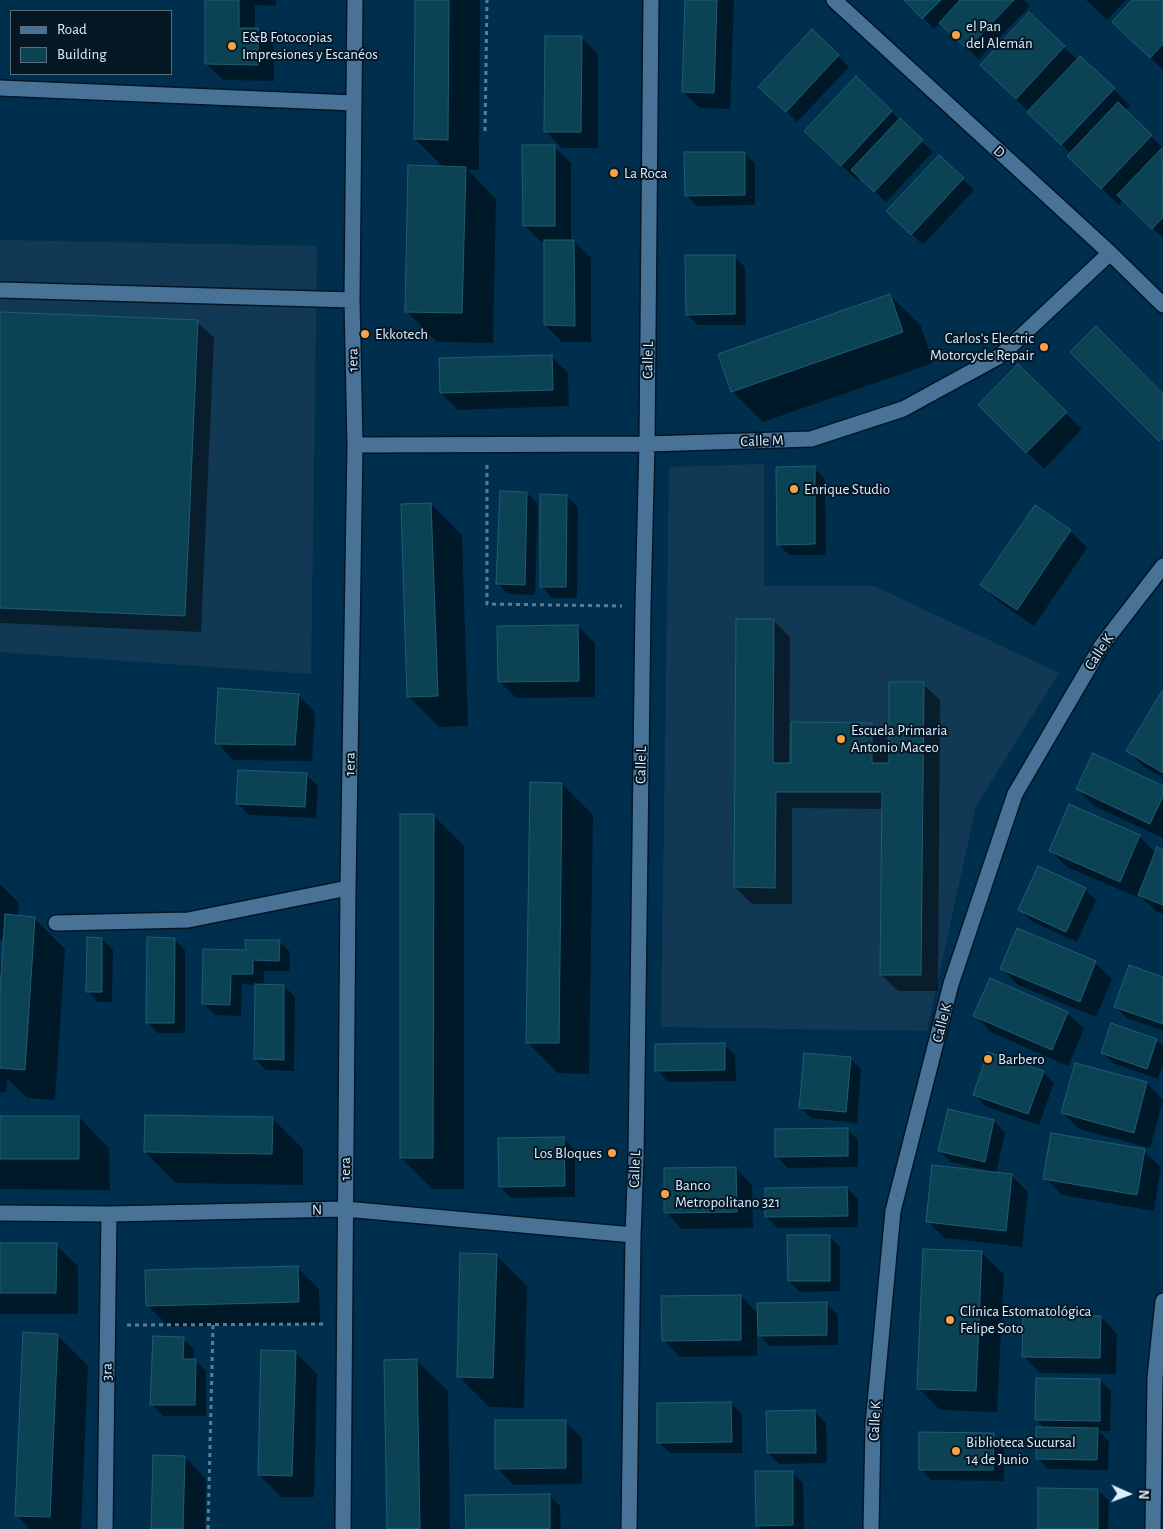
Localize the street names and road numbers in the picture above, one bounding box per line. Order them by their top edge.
street label: D [989,142,1009,162]
street label: Calle L [639,341,657,379]
street label: 1era [344,348,362,372]
street label: Calle M [740,431,784,451]
street label: Calle K [1081,630,1117,674]
street label: Calle L [632,746,650,784]
street label: 1era [341,752,359,776]
street label: Calle K [928,1002,956,1044]
street label: Calle L [625,1150,645,1188]
street label: 1era [336,1157,354,1181]
street label: N [312,1201,322,1219]
street label: 3ra [98,1363,116,1381]
street label: Calle K [865,1401,885,1441]

